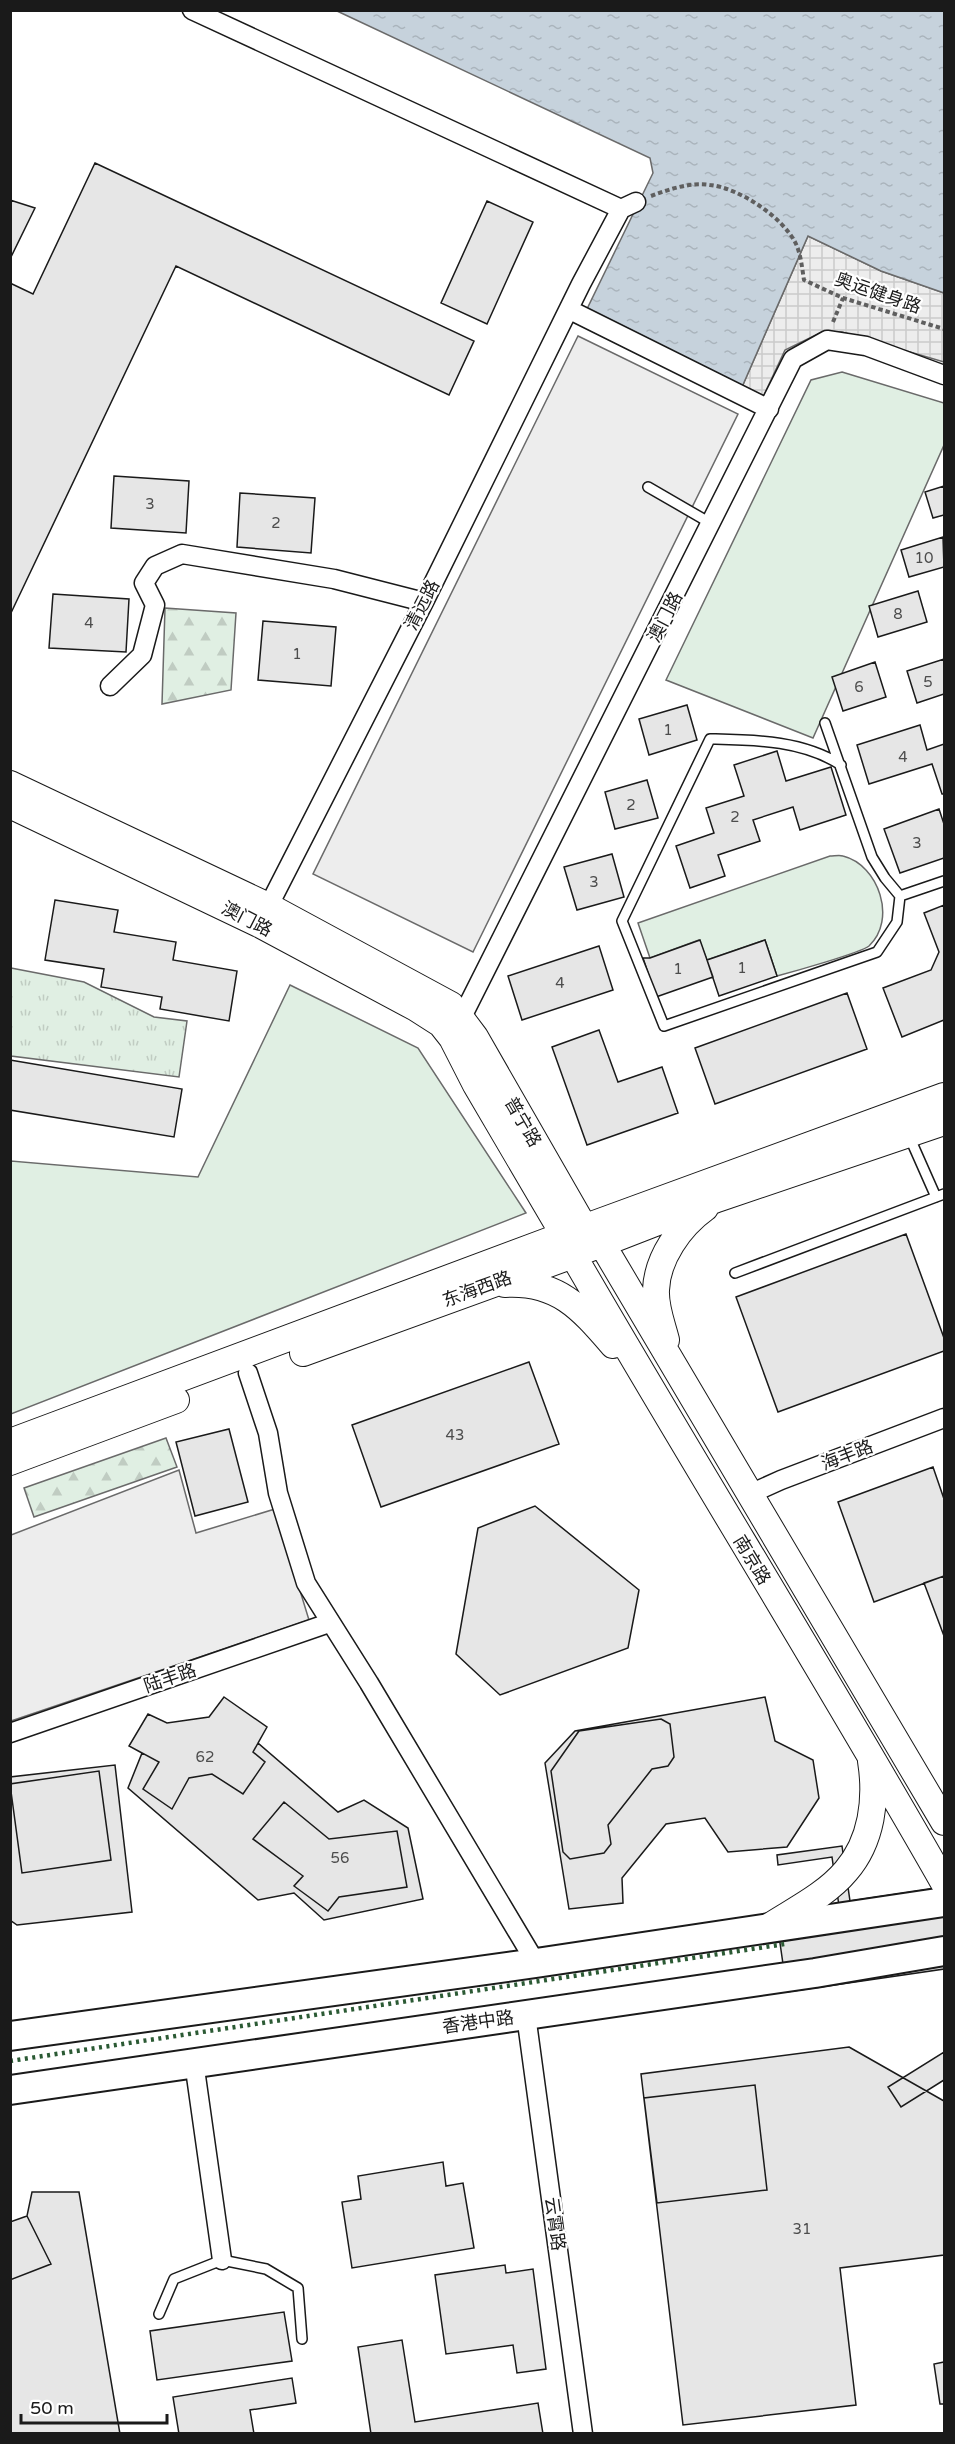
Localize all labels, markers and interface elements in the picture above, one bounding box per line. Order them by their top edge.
street label: 奥运健身路 [832,268,924,318]
house number: 3 [145,495,155,513]
house number: 2 [271,514,281,532]
house number: 10 [915,549,933,567]
street label: 清远路 [400,576,444,634]
street label: 澳门路 [643,588,687,646]
house number: 8 [893,605,903,623]
house number: 4 [84,614,94,632]
house number: 1 [292,645,302,663]
house number: 5 [923,673,933,691]
house number: 6 [854,678,864,696]
house number: 1 [663,721,673,739]
house number: 4 [898,748,908,766]
house number: 2 [626,796,636,814]
house number: 2 [730,808,740,826]
house number: 3 [912,834,922,852]
house number: 3 [589,873,599,891]
street label: 澳门路 [218,897,276,941]
house number: 1 [737,959,747,977]
house number: 1 [673,960,683,978]
house number: 4 [555,974,565,992]
street label: 普宁路 [500,1093,546,1151]
street label: 东海西路 [439,1266,515,1312]
house number: 43 [446,1426,464,1444]
street label: 海丰路 [818,1435,876,1475]
street label: 南京路 [729,1531,775,1589]
street label: 陆丰路 [141,1659,199,1697]
house number: 62 [196,1748,214,1766]
house number: 56 [331,1849,349,1867]
street label: 香港中路 [441,2006,515,2038]
street label: 云霄路 [540,2196,570,2252]
house number: 31 [793,2220,811,2238]
scale bar [21,2387,166,2425]
text: 50 m [30,2397,74,2419]

